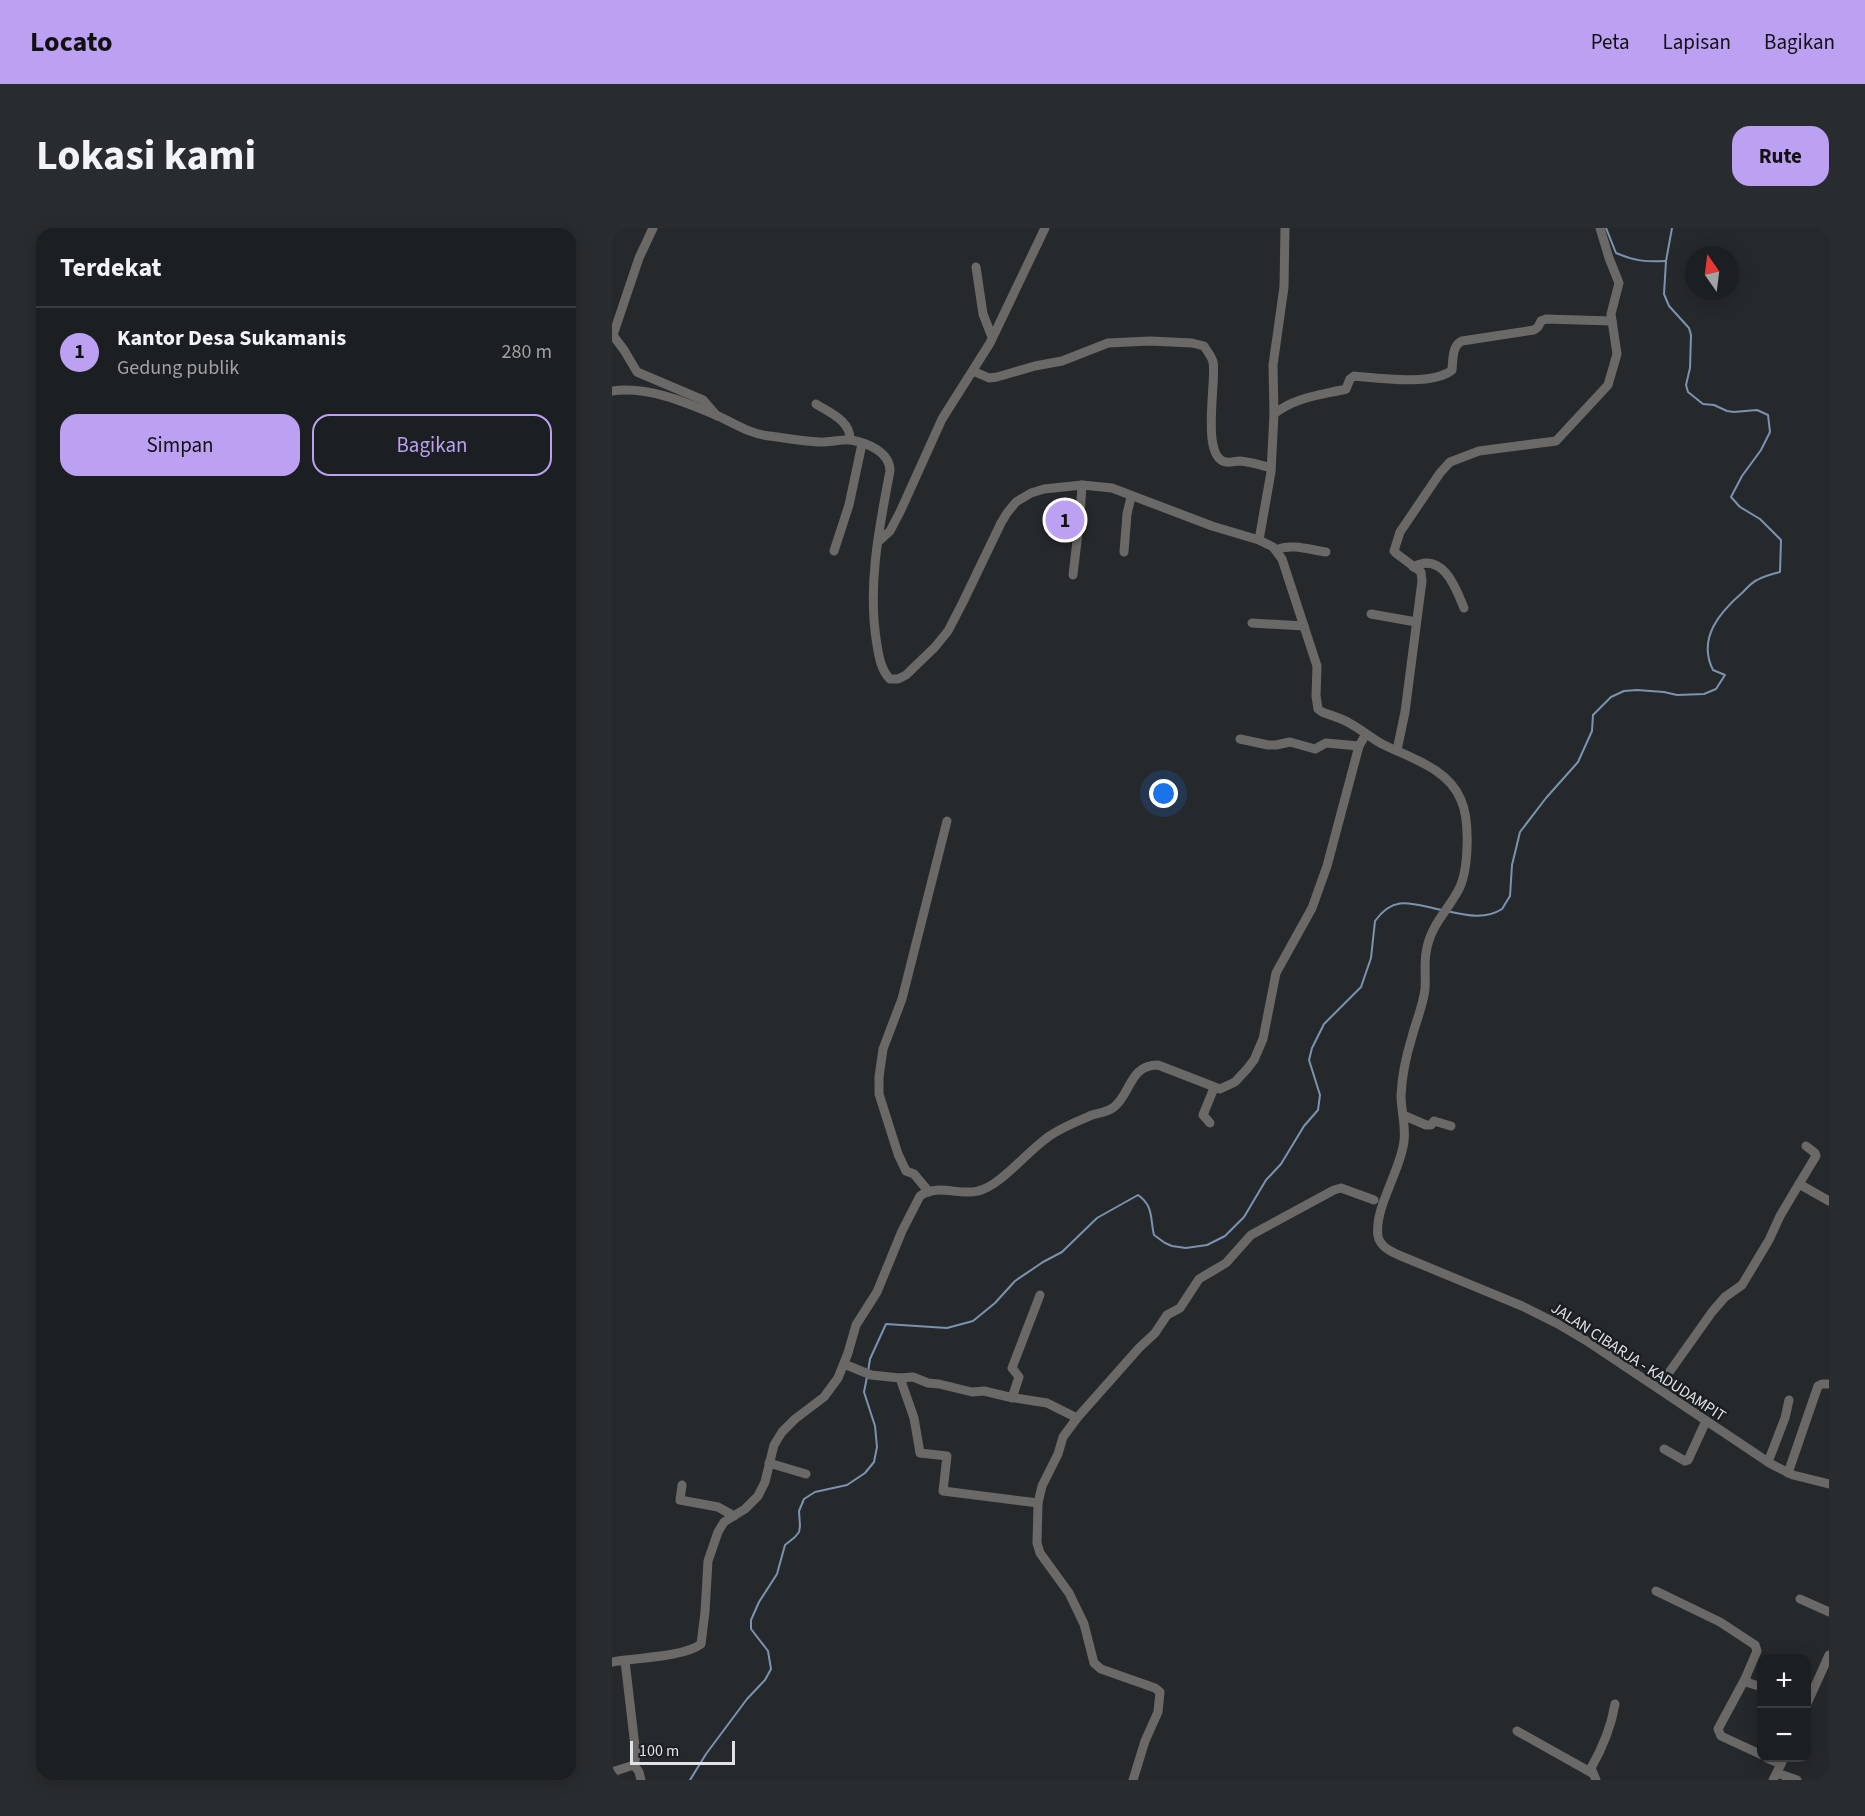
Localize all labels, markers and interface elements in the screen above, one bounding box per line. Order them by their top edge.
text: Locato [30,22,112,62]
text: Peta [1591,27,1630,57]
text: Lapisan [1663,27,1731,57]
text: Bagikan [1764,27,1835,57]
text: Lokasi kami [36,126,256,186]
button: Rute [1732,126,1829,186]
north arrow [1685,246,1739,300]
text: Terdekat [60,249,162,286]
text: Kantor Desa Sukamanis [117,322,346,354]
text: 1 [74,338,85,366]
text: 280 m [502,338,552,366]
text: Gedung publik [117,354,239,382]
button: Simpan [60,414,300,476]
button: Bagikan [312,414,552,476]
pin: 1 [1046,498,1084,542]
your location [1149,779,1178,808]
street label: JALAN CIBARJA - KADUDAMPIT [1547,1297,1730,1427]
map controls [1757,1654,1811,1762]
button: + [1757,1654,1811,1708]
button: − [1757,1708,1811,1762]
scale bar [630,1738,735,1766]
text: 100 m [639,1740,679,1762]

